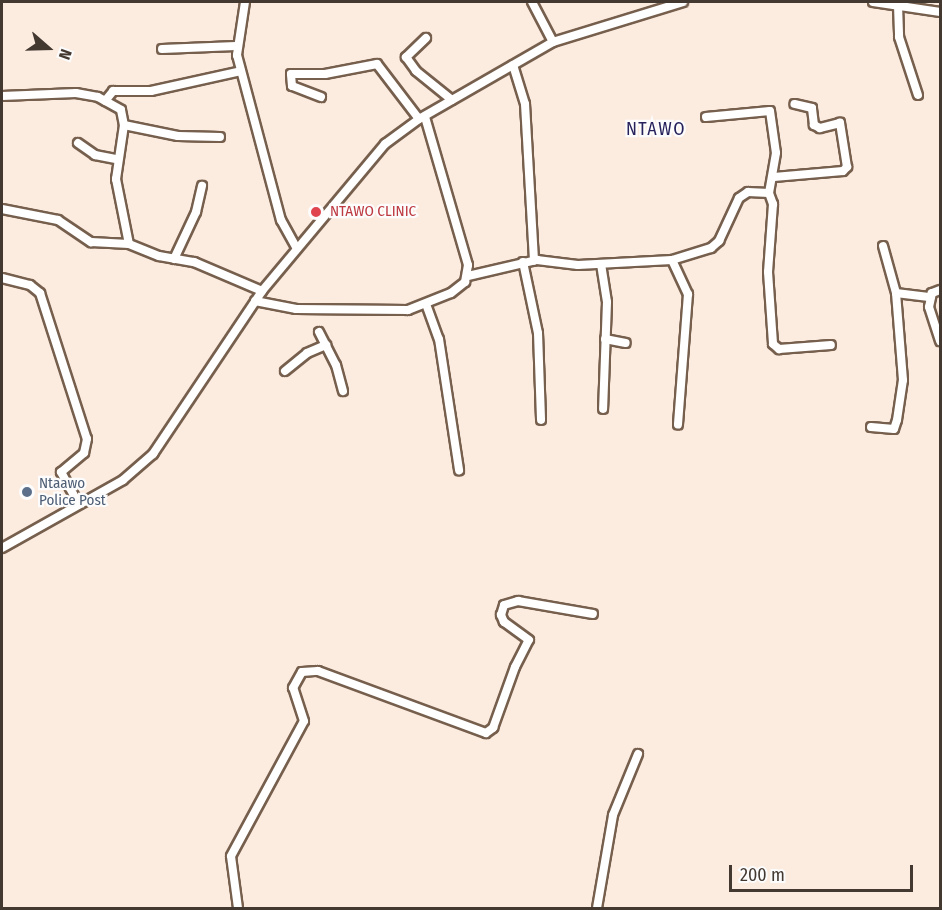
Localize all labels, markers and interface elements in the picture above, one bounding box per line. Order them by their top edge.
north arrow [18,18,78,78]
text: N [55,47,76,62]
district label: NTAWO [626,118,686,140]
marker: NTAWO CLINIC [307,203,325,221]
place label: NTAWO CLINIC [330,203,416,221]
place label: Ntaawo Police Post [39,474,106,509]
marker: Ntaawo Police Post [20,485,34,499]
scale bar [732,853,916,891]
text: 200 m [740,864,785,886]

